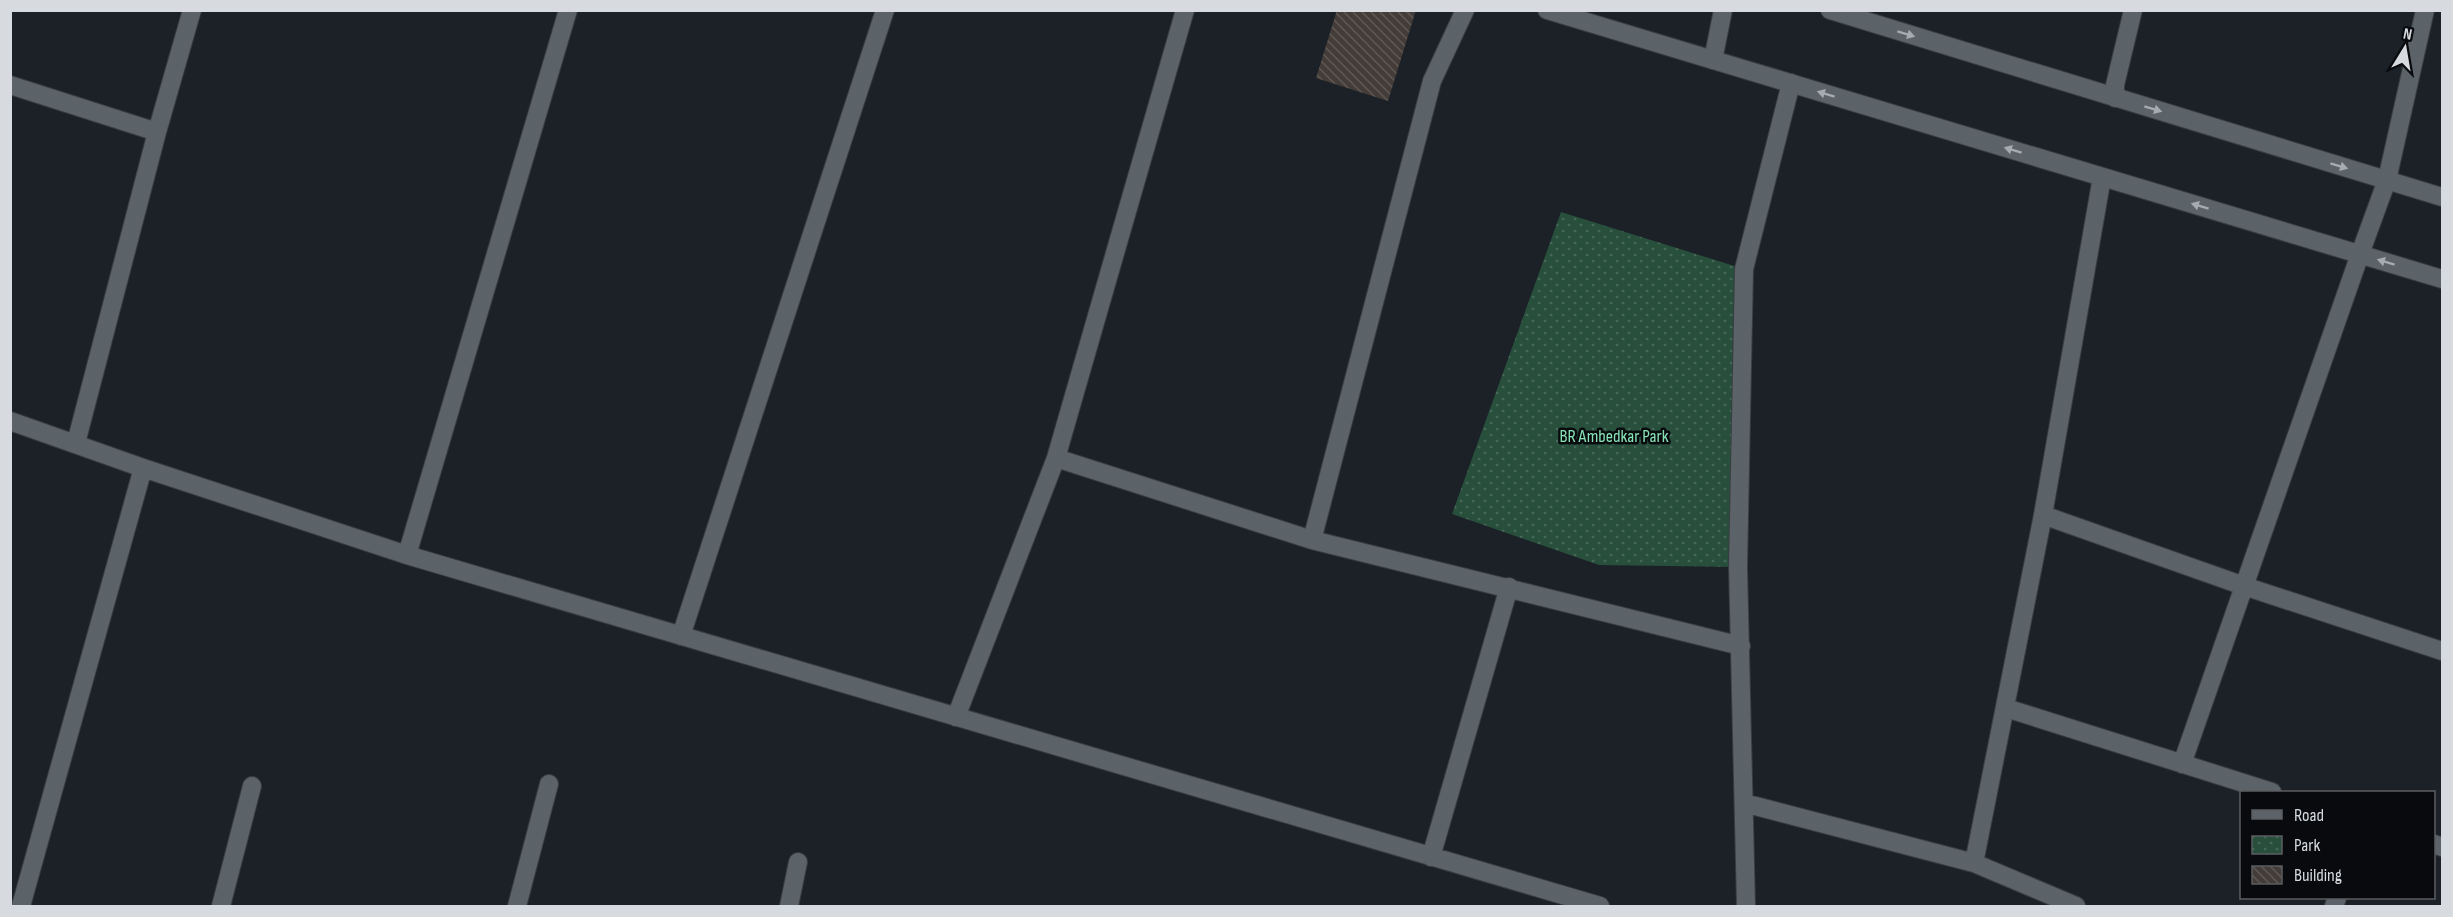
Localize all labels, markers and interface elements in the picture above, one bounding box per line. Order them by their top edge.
north arrow [2375,18,2435,78]
text: N [2402,25,2414,45]
one-way arrow [1897,30,1915,39]
one-way arrow [1817,89,1835,98]
one-way arrow [2144,105,2162,114]
one-way arrow [2004,145,2022,154]
one-way arrow [2330,162,2348,171]
one-way arrow [2191,201,2209,210]
one-way arrow [2377,257,2395,266]
park label: BR Ambedkar Park [1559,426,1669,447]
legend [2240,791,2435,899]
text: Road [2294,805,2324,826]
text: Park [2294,835,2320,856]
text: Building [2294,865,2342,886]

